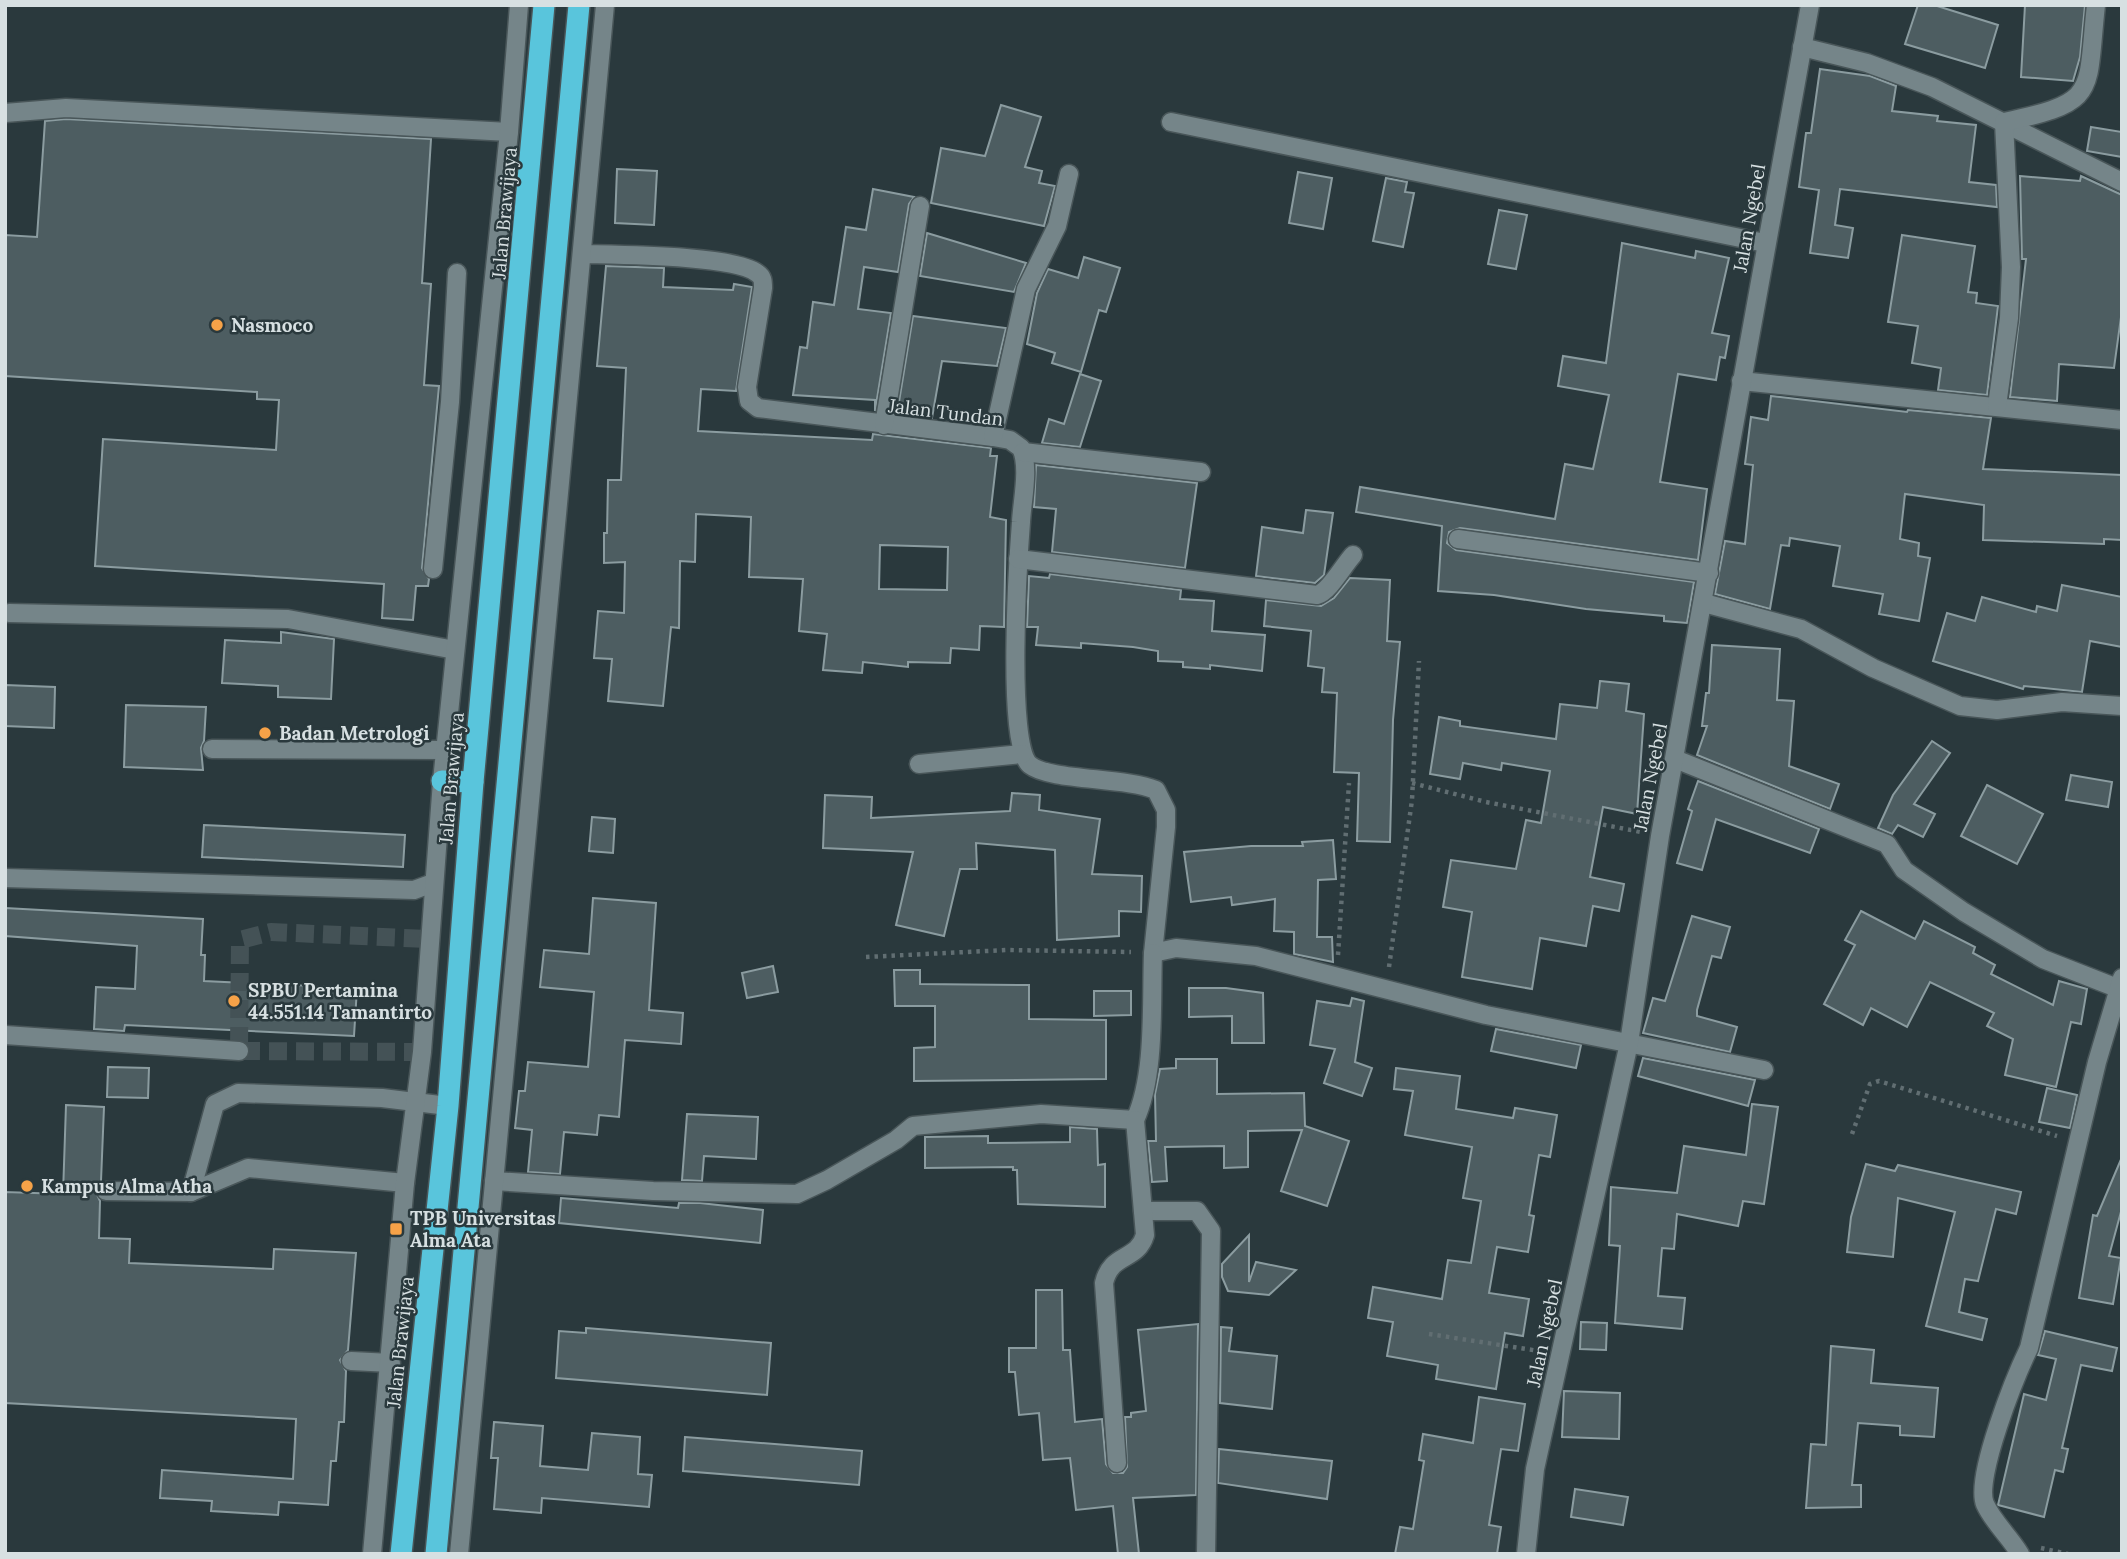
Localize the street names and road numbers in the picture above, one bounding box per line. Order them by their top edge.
street label: Jalan Brawijaya [486,146,522,281]
street label: Jalan Ngebel [1727,162,1770,275]
street label: Jalan Tundan [886,393,1005,431]
street label: Jalan Brawijaya [433,711,469,846]
street label: Jalan Ngebel [1628,721,1672,834]
street label: Jalan Brawijaya [381,1275,419,1410]
street label: Jalan Ngebel [1521,1277,1567,1390]

